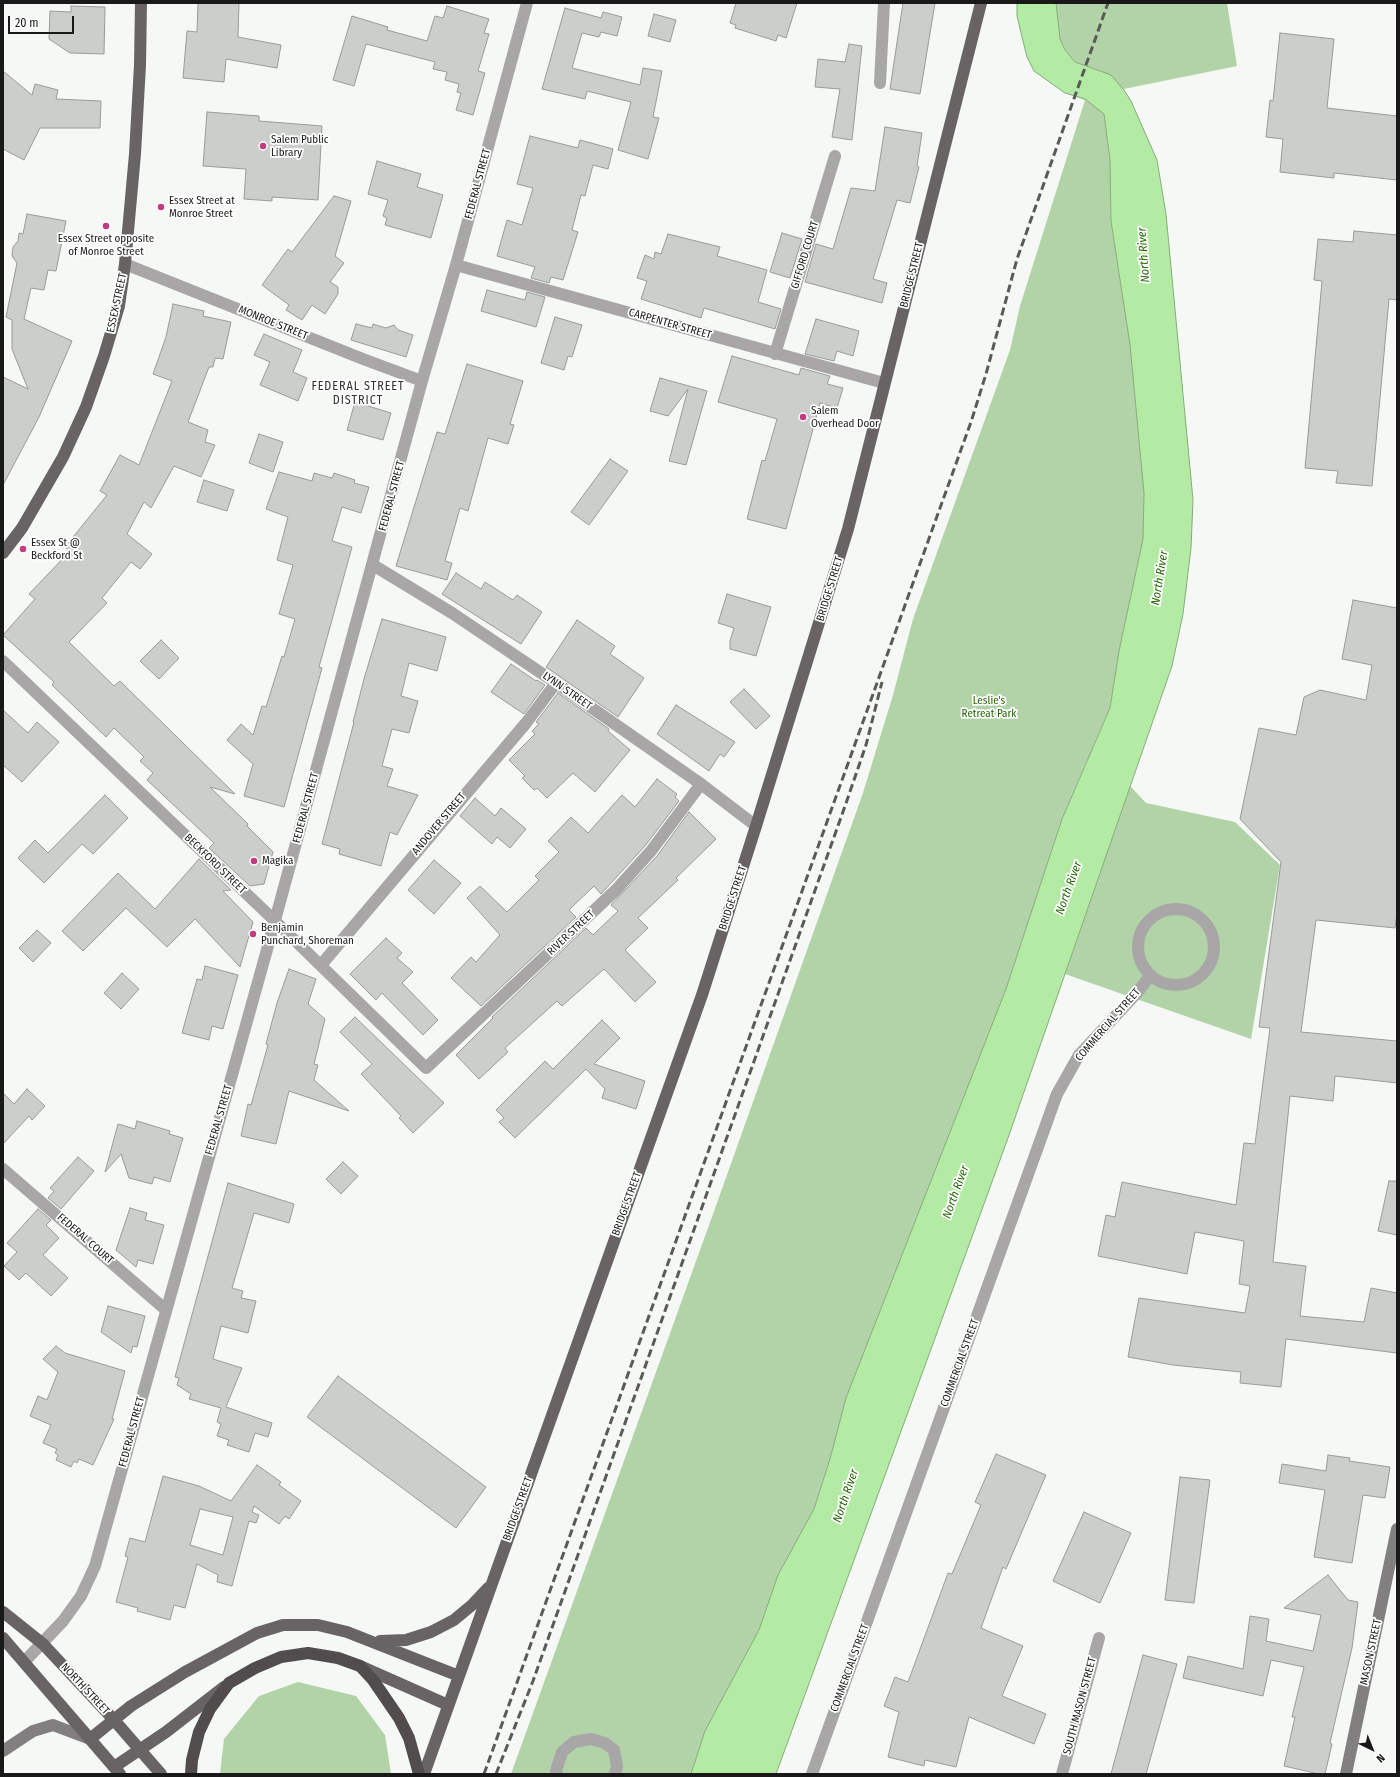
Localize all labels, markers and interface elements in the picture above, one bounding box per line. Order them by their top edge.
scale bar [10,8,76,34]
text: 20 m [15,16,39,30]
place label: Salem Public Library [271,133,329,159]
marker: Salem Public Library [258,141,268,151]
street label: FEDERAL STREET [462,147,494,221]
place label: Essex Street at Monroe Street [169,194,235,220]
marker: Essex Street at Monroe Street [156,202,166,212]
street label: GIFFORD COURT [788,220,822,290]
marker: Essex Street opposite of Monroe Street [101,221,111,231]
water label: North River [1135,227,1153,283]
place label: Essex Street opposite of Monroe Street [58,232,154,258]
street label: BRIDGE STREET [897,241,927,309]
street label: ESSEX STREET [104,272,130,334]
street label: MONROE STREET [236,303,310,343]
street label: CARPENTER STREET [627,306,713,342]
district label: FEDERAL STREET DISTRICT [311,380,405,408]
place label: Salem Overhead Door [811,404,879,430]
marker: Salem Overhead Door [798,412,808,422]
street label: FEDERAL STREET [376,459,408,533]
place label: Essex St @ Beckford St [31,536,82,562]
marker: Essex St @ Beckford St [18,544,28,554]
water label: North River [1149,550,1171,606]
street label: BRIDGE STREET [814,555,846,623]
street label: LYNN STREET [540,669,594,713]
park label: Leslie's Retreat Park [962,694,1016,720]
street label: FEDERAL STREET [290,771,322,845]
street label: ANDOVER STREET [409,790,469,858]
street label: BECKFORD STREET [181,831,249,897]
place label: Magika [262,854,293,868]
marker: Magika [249,856,259,866]
water label: North River [1053,860,1085,916]
street label: BRIDGE STREET [716,864,750,932]
street label: RIVER STREET [545,908,597,958]
place label: Benjamin Punchard, Shoreman [261,921,354,947]
marker: Benjamin Punchard, Shoreman [248,929,258,939]
street label: COMMERCIAL STREET [1073,986,1143,1064]
street label: FEDERAL STREET [203,1083,235,1157]
water label: North River [940,1164,972,1220]
street label: BRIDGE STREET [609,1170,645,1238]
street label: FEDERAL COURT [54,1211,116,1267]
street label: COMMERCIAL STREET [938,1317,982,1409]
street label: FEDERAL STREET [116,1395,148,1469]
water label: North River [830,1468,862,1524]
street label: BRIDGE STREET [500,1475,536,1543]
street label: MASON STREET [1358,1618,1384,1686]
street label: COMMERCIAL STREET [828,1622,872,1714]
street label: SOUTH MASON STREET [1061,1656,1099,1756]
street label: NORTH STREET [58,1661,112,1717]
north arrow [1352,1729,1392,1769]
text: N [1374,1751,1387,1765]

